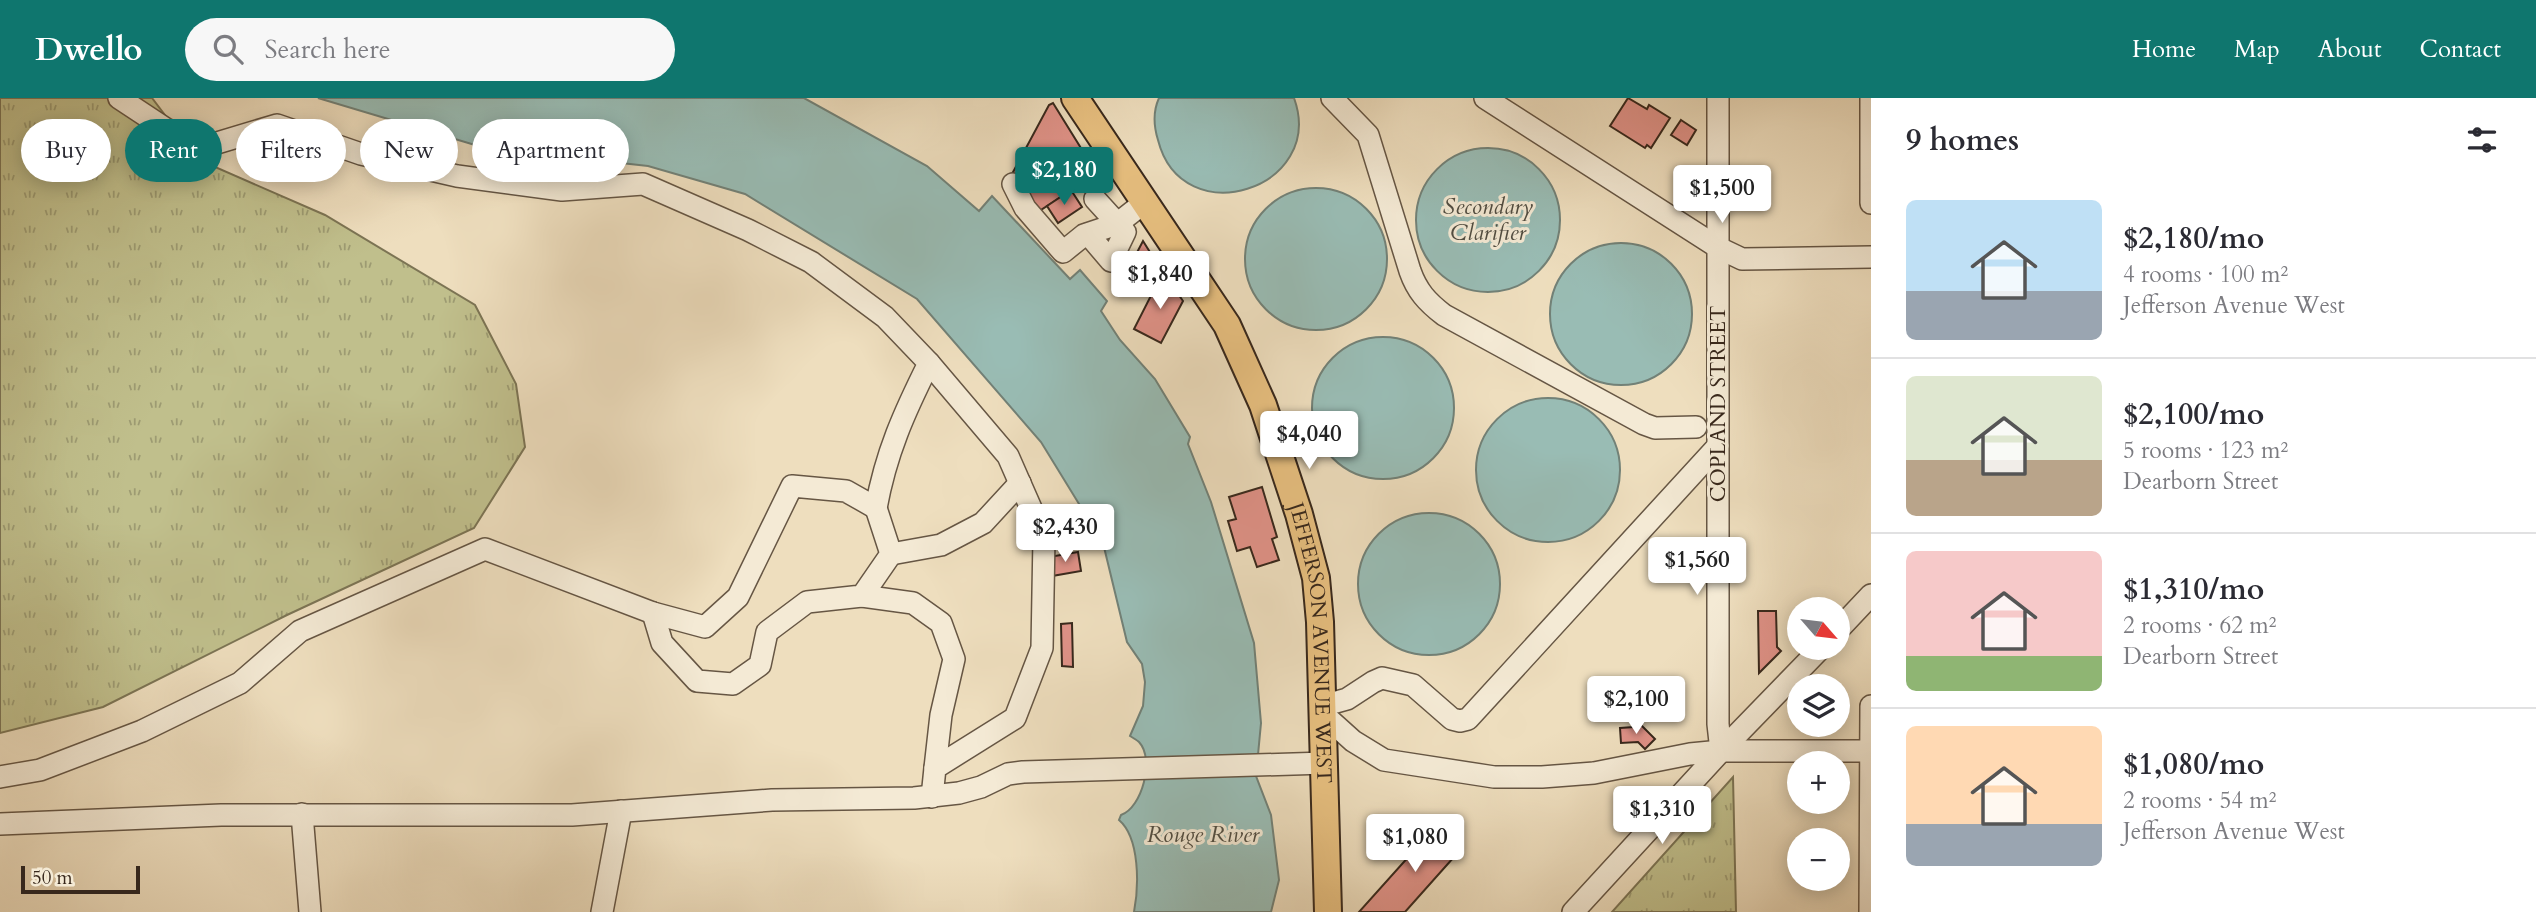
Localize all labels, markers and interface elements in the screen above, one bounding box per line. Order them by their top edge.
search box [185,18,675,81]
text: Dwello [35,27,143,72]
icon: search [209,30,247,68]
text: Search here [265,32,391,67]
text: Home [2132,33,2196,66]
text: Map [2234,33,2280,66]
text: About [2318,33,2382,66]
text: Contact [2420,33,2501,66]
chip: Buy [21,119,111,182]
chip: Rent [125,119,222,182]
chip: Filters [236,119,346,182]
chip: New [360,119,458,182]
chip: Apartment [472,119,629,182]
text: 9 homes [1906,120,2019,161]
icon: filters [2463,121,2501,159]
pin: $2,180 [1007,148,1121,207]
text: $2,180 [1031,154,1097,185]
pin: $1,500 [1665,166,1779,225]
text: $1,500 [1689,172,1755,203]
water label: Secondary Clarifier [1443,191,1533,248]
text: $2,180/mo [2123,218,2264,259]
icon: home [1962,228,2046,312]
pin: $1,840 [1103,252,1217,311]
text: $1,840 [1127,258,1193,289]
text: 4 rooms · 100 m² [2123,259,2288,290]
text: Jefferson Avenue West [2123,290,2345,321]
street label: COPLAND STREET [1704,306,1733,502]
text: $2,100/mo [2123,394,2264,435]
icon: home [1962,404,2046,488]
pin: $4,040 [1252,412,1366,471]
text: $4,040 [1276,418,1342,449]
text: 5 rooms · 123 m² [2123,435,2288,466]
text: Dearborn Street [2123,466,2278,497]
street label: JEFFERSON AVENUE WEST [1280,496,1338,784]
pin: $2,430 [1008,504,1122,564]
text: $2,430 [1032,511,1098,542]
pin: $1,560 [1640,538,1754,597]
text: $1,560 [1664,544,1730,575]
text: $1,310/mo [2123,569,2264,610]
icon: home [1962,579,2046,663]
north arrow [1787,597,1850,660]
map controls [1787,597,1850,891]
text: 2 rooms · 62 m² [2123,610,2276,641]
text: Dearborn Street [2123,641,2278,672]
button: layers [1787,674,1850,737]
pin: $2,100 [1579,676,1693,736]
text: $2,100 [1603,683,1669,714]
text: $1,080/mo [2123,744,2264,785]
button: + [1787,751,1850,814]
icon: home [1962,754,2046,838]
text: 2 rooms · 54 m² [2123,785,2276,816]
pin: $1,310 [1605,786,1719,846]
text: $1,310 [1629,793,1695,824]
pin: $1,080 [1358,814,1472,874]
text: Jefferson Avenue West [2123,816,2345,847]
water label: Rouge River [1147,819,1261,850]
text: $1,080 [1382,821,1448,852]
button: − [1787,828,1850,891]
scale bar [21,863,140,895]
text: 50 m [32,865,73,891]

